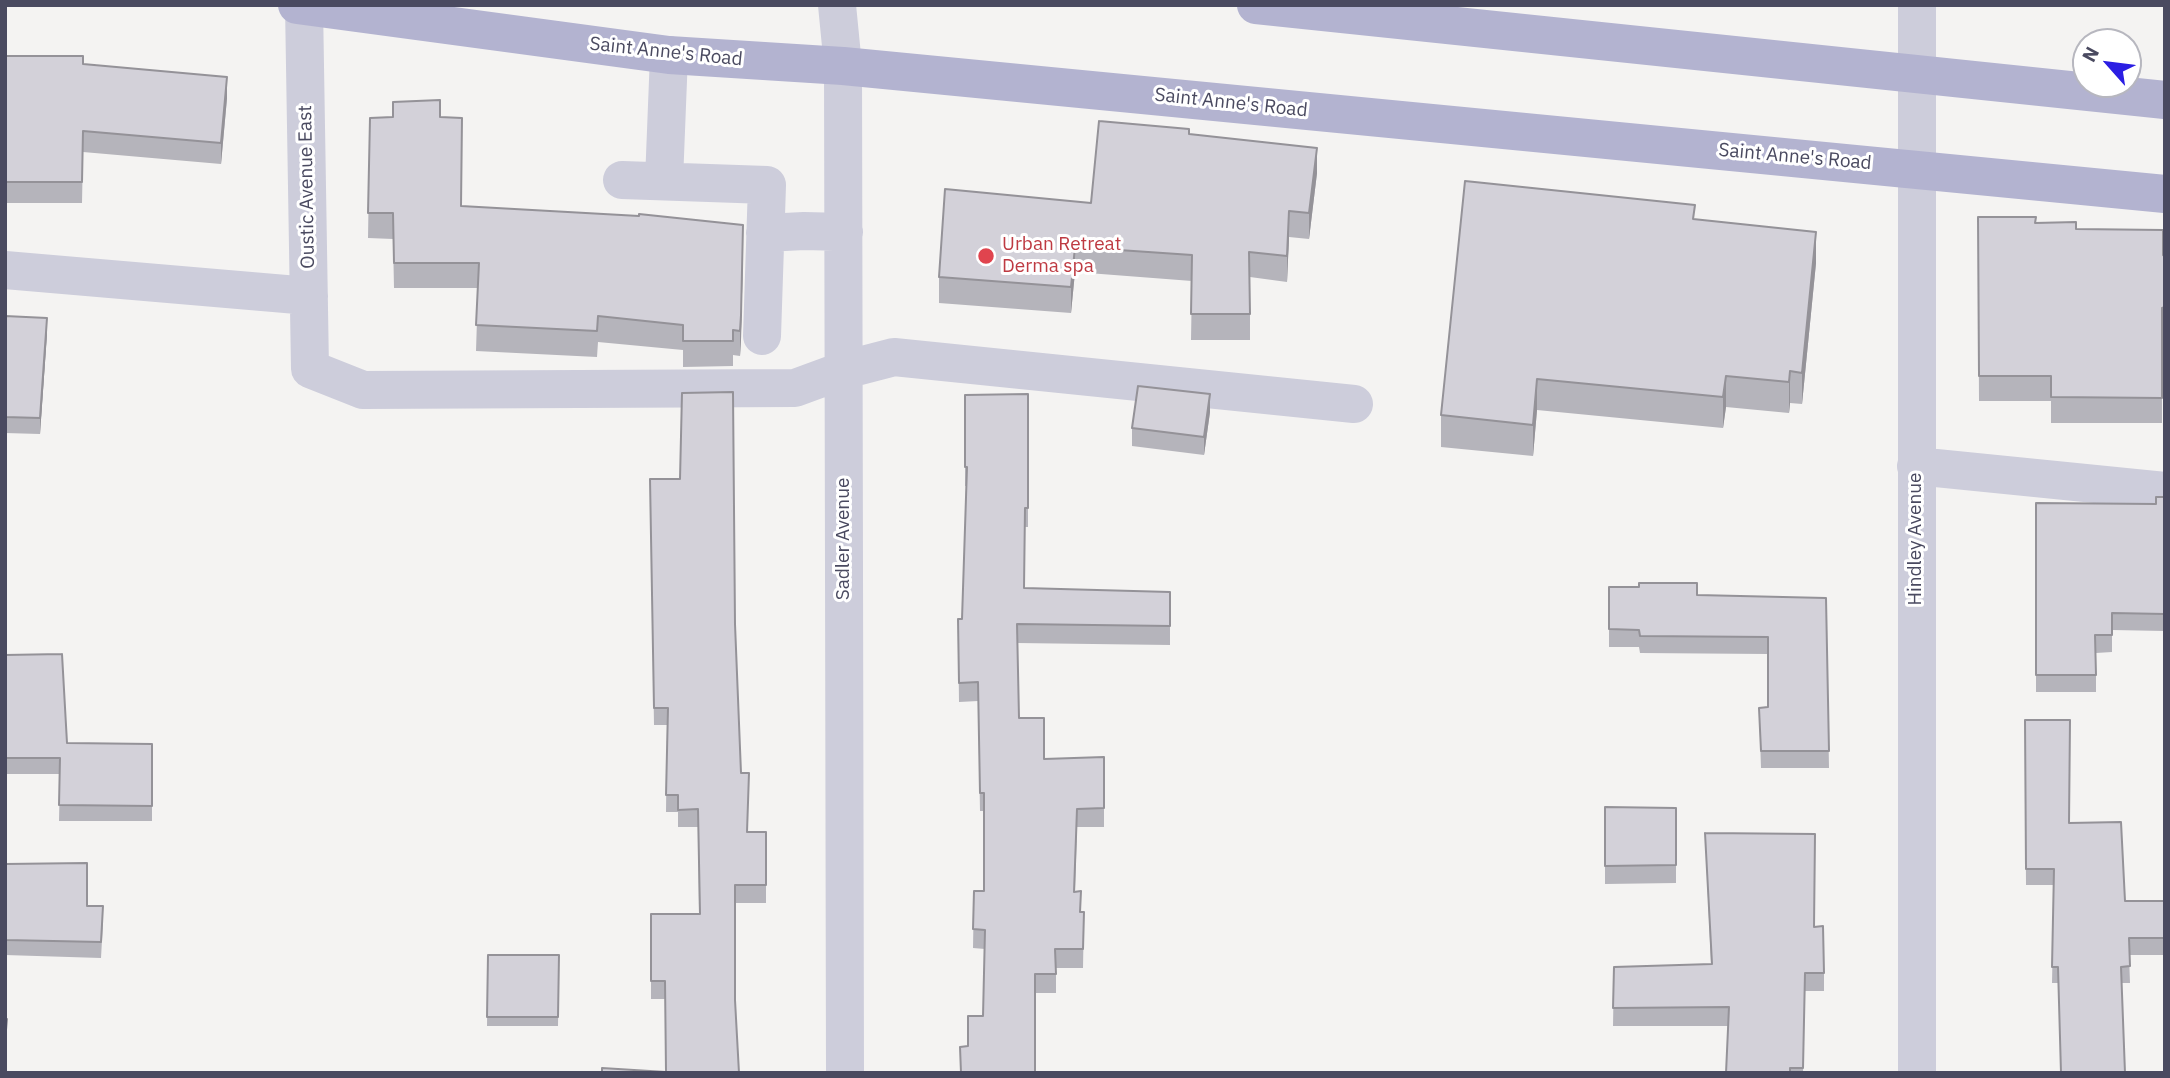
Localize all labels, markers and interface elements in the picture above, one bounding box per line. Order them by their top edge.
north arrow [2072,28,2142,98]
street label: Saint Anne's Road [588,33,744,71]
text: N [2076,42,2104,66]
street label: Saint Anne's Road [1153,84,1309,122]
street label: Oustic Avenue East [294,105,320,269]
street label: Saint Anne's Road [1717,139,1873,175]
place label: Urban Retreat Derma spa [1002,234,1121,278]
marker: Urban Retreat Derma spa [976,246,996,266]
street label: Hindley Avenue [1905,473,1927,605]
street label: Sadler Avenue [833,478,855,600]

